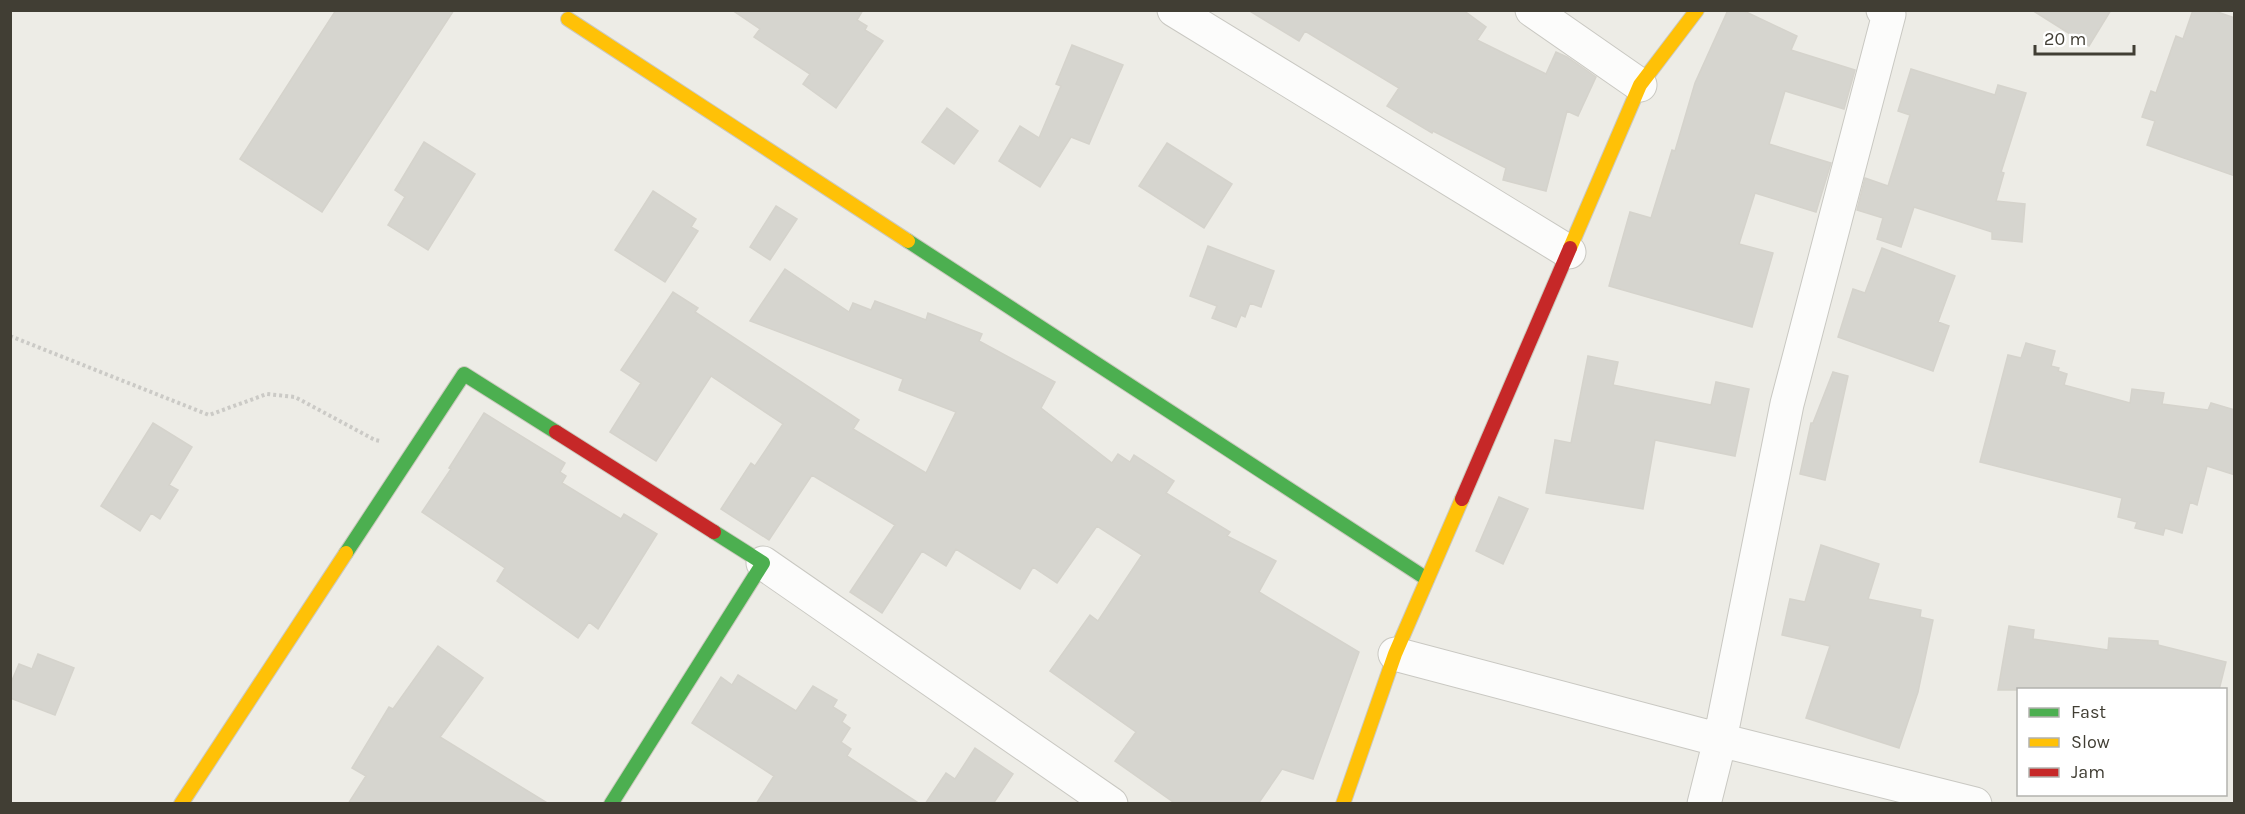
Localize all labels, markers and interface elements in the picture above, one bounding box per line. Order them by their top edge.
scale bar [2035,18,2134,56]
text: 20 m [2044,28,2086,50]
legend [2017,688,2227,796]
text: Fast [2071,701,2106,723]
text: Slow [2071,731,2110,753]
text: Jam [2071,761,2105,783]

